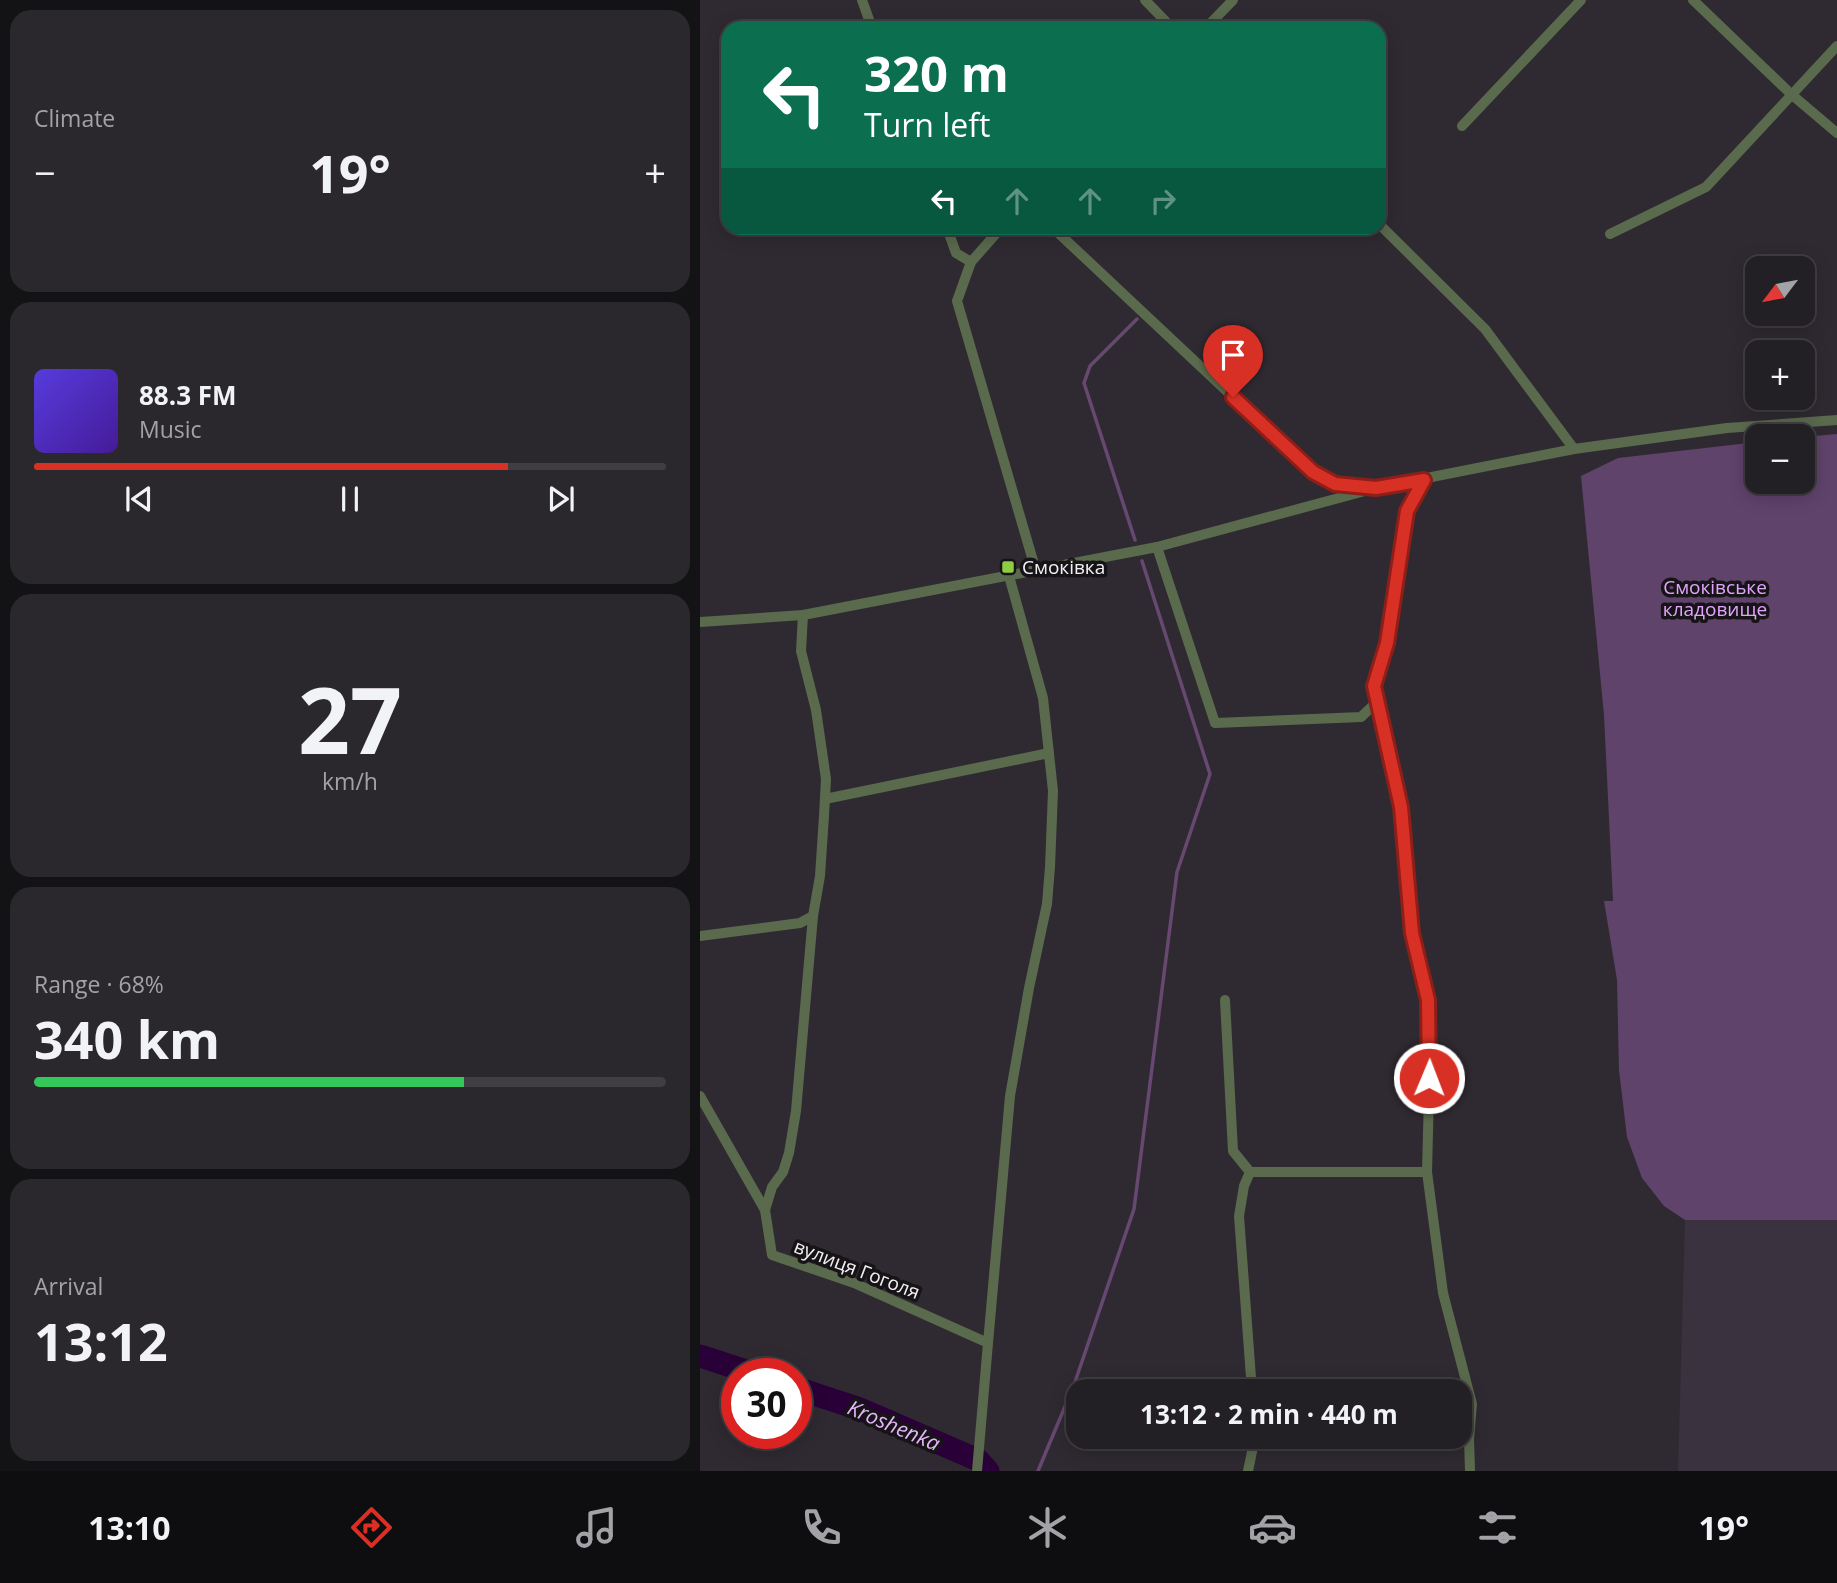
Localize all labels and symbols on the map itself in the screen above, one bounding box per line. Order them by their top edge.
north arrow [1745,256,1815,326]
pin [1203,325,1263,397]
place label: Смоківка [1022,554,1105,580]
marker: Смоківка [1000,559,1016,575]
park label: Смоківське кладовище [1663,574,1767,622]
position arrow [1392,1041,1466,1115]
street label: вулиця Гоголя [790,1233,924,1305]
speed limit sign: 30 [721,1358,812,1449]
water label: Kroshenka [844,1393,945,1457]

